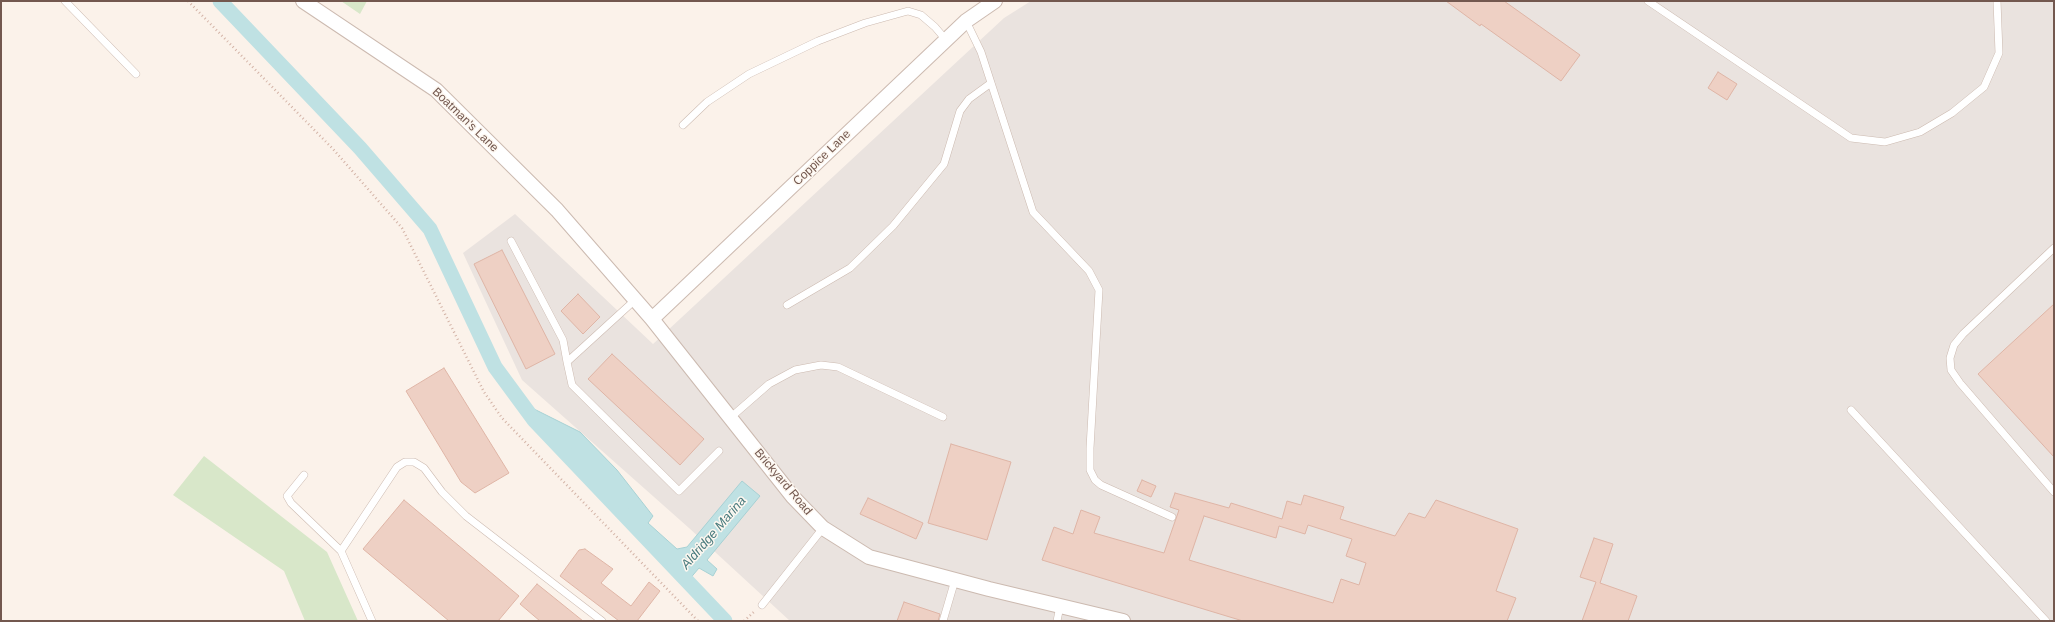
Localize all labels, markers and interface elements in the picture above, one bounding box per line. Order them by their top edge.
street label: Boatman's Lane [429,85,501,155]
street label: Coppice Lane [790,127,854,189]
street label: Brickyard Road [751,446,815,518]
water label: Aldridge Marina [678,494,750,572]

